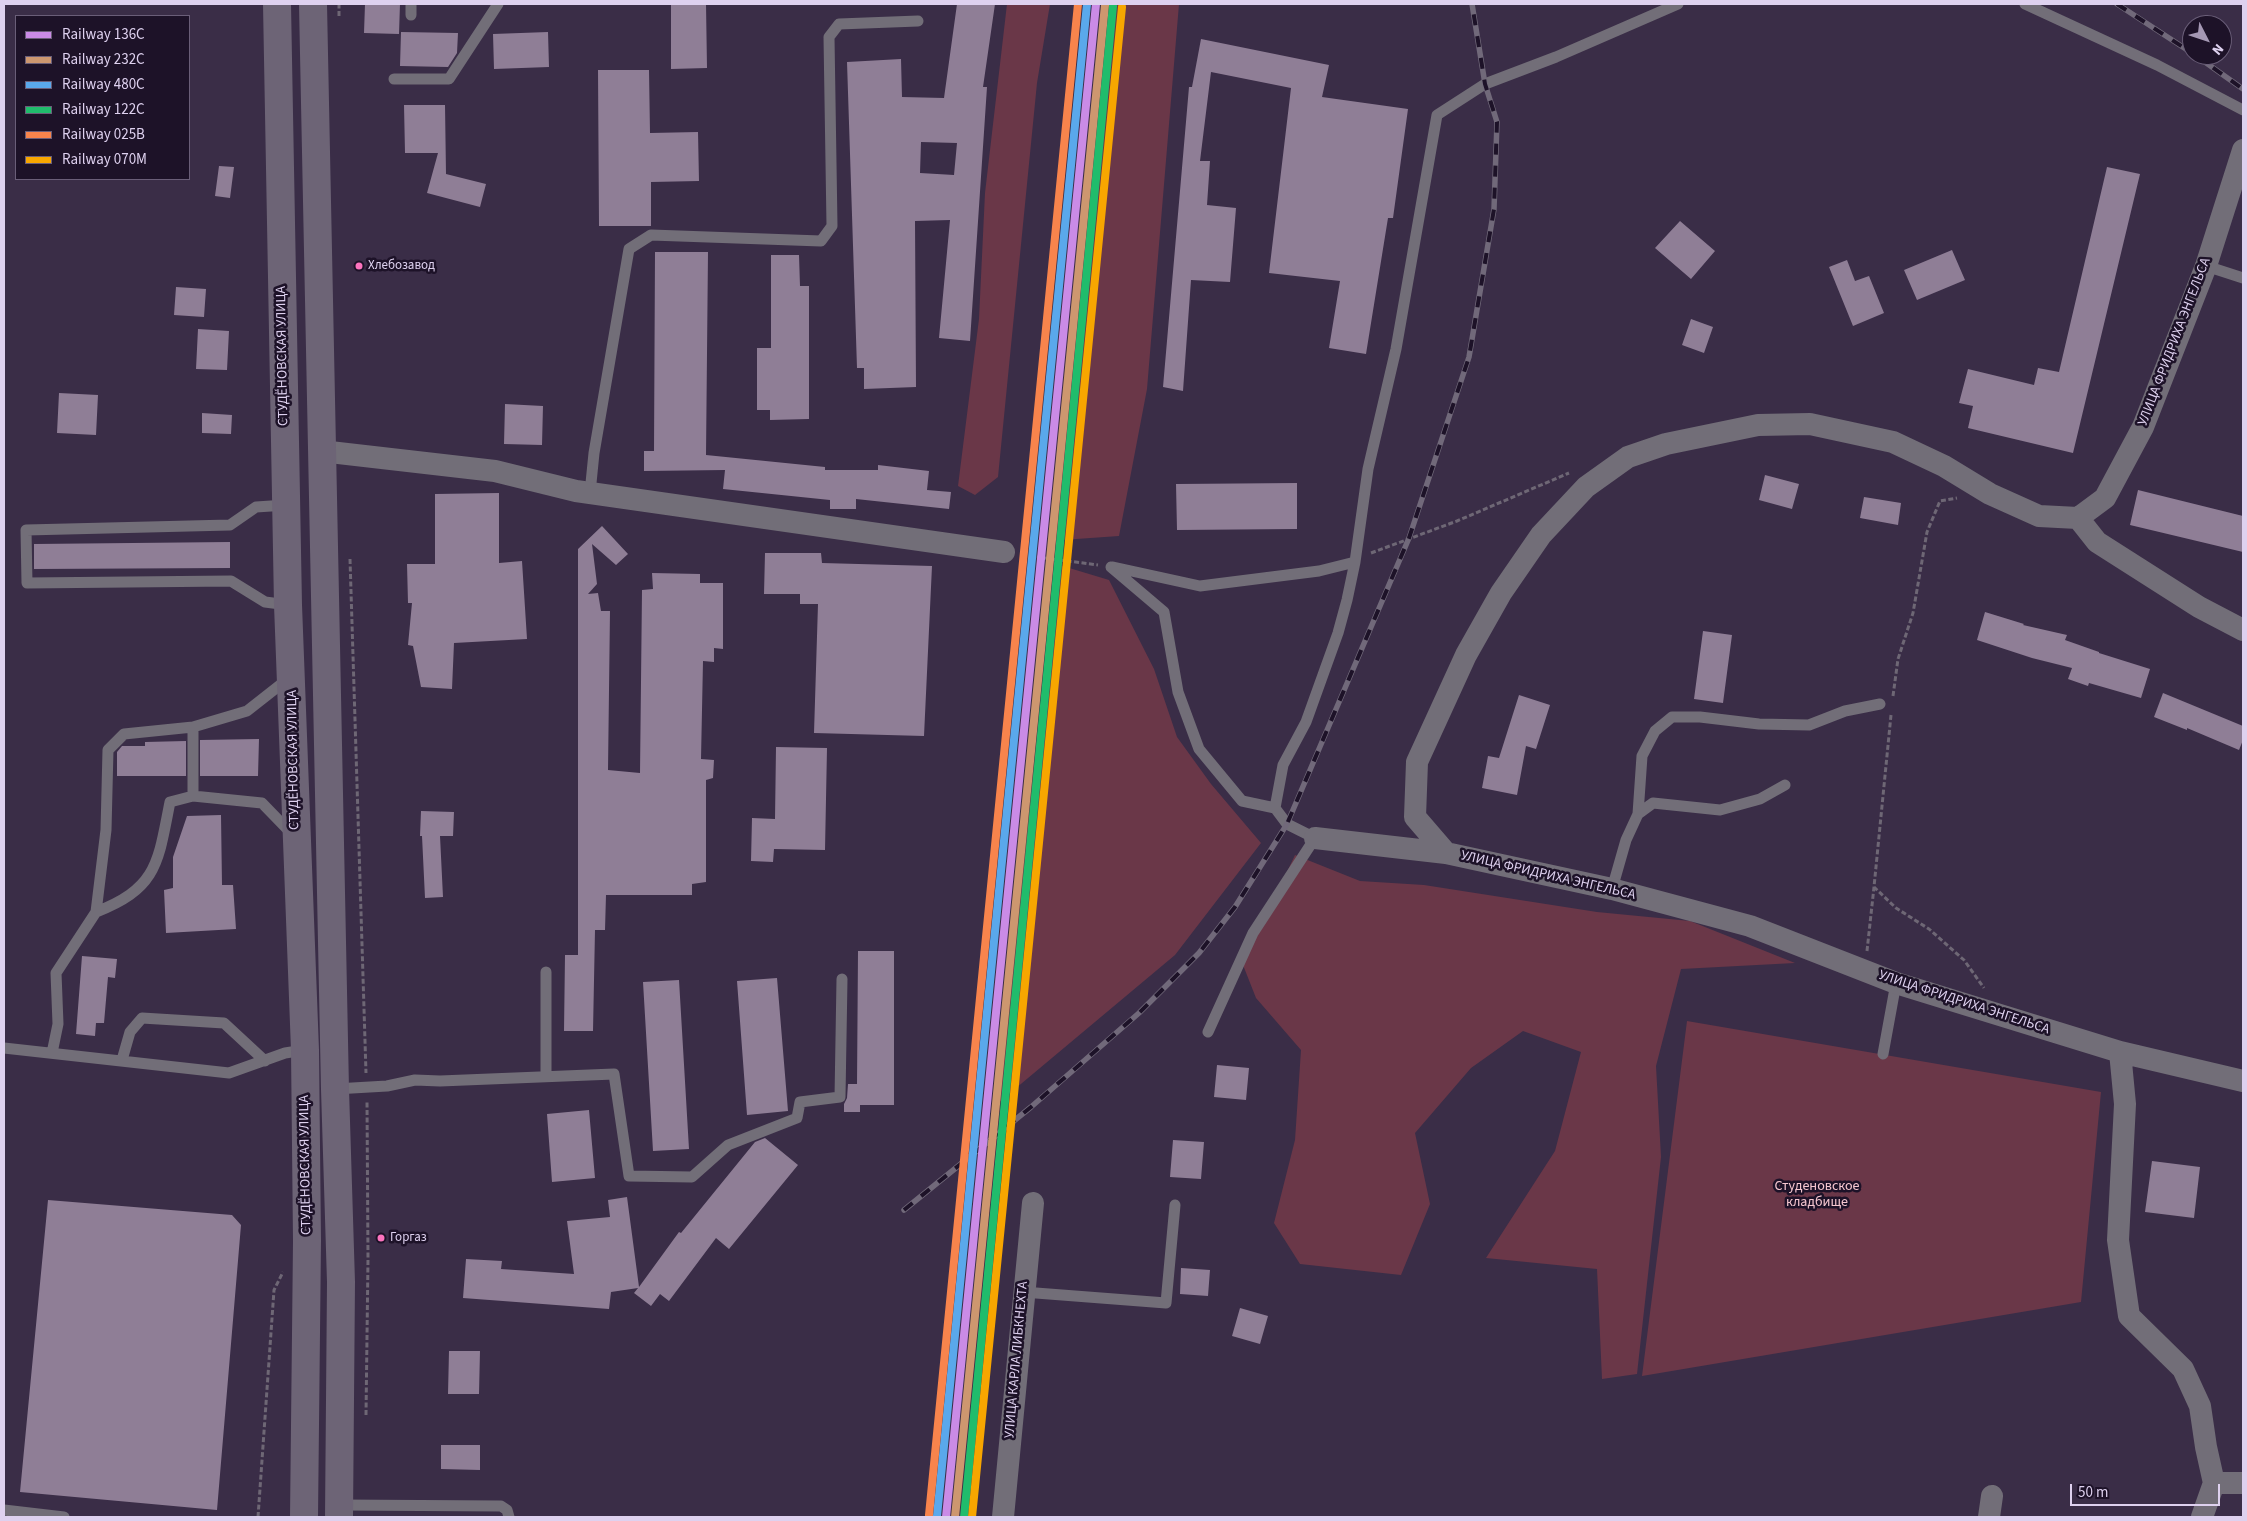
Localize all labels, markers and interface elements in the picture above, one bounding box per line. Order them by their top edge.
legend [15,15,190,180]
north arrow [2182,15,2232,65]
text: Railway 136С [62,24,145,45]
text: N [2207,39,2228,59]
text: Railway 232C [62,49,145,70]
text: Railway 480С [62,74,145,95]
text: Railway 122С [62,99,145,120]
text: Railway 025В [62,124,145,145]
text: Railway 070М [62,149,147,170]
street label: УЛИЦА ФРИДРИХА ЭНГЕЛЬСА [2135,256,2215,428]
place label: Хлебозавод [368,258,435,274]
marker: Хлебозавод [354,261,364,271]
street label: СТУДЁНОВСКАЯ УЛИЦА [273,286,293,426]
street label: СТУДЁНОВСКАЯ УЛИЦА [284,690,304,830]
street label: УЛИЦА ФРИДРИХА ЭНГЕЛЬСА [1459,848,1637,904]
street label: УЛИЦА ФРИДРИХА ЭНГЕЛЬСА [1876,967,2052,1039]
street label: СТУДЁНОВСКАЯ УЛИЦА [296,1095,316,1235]
park label: Студеновское кладбище [1774,1179,1860,1212]
place label: Горгаз [390,1230,427,1246]
marker: Горгаз [376,1233,386,1243]
street label: УЛИЦА КАРЛА ЛИБКНЕХТА [1002,1281,1032,1439]
scale bar [2072,1474,2222,1506]
text: 50 m [2078,1482,2108,1503]

